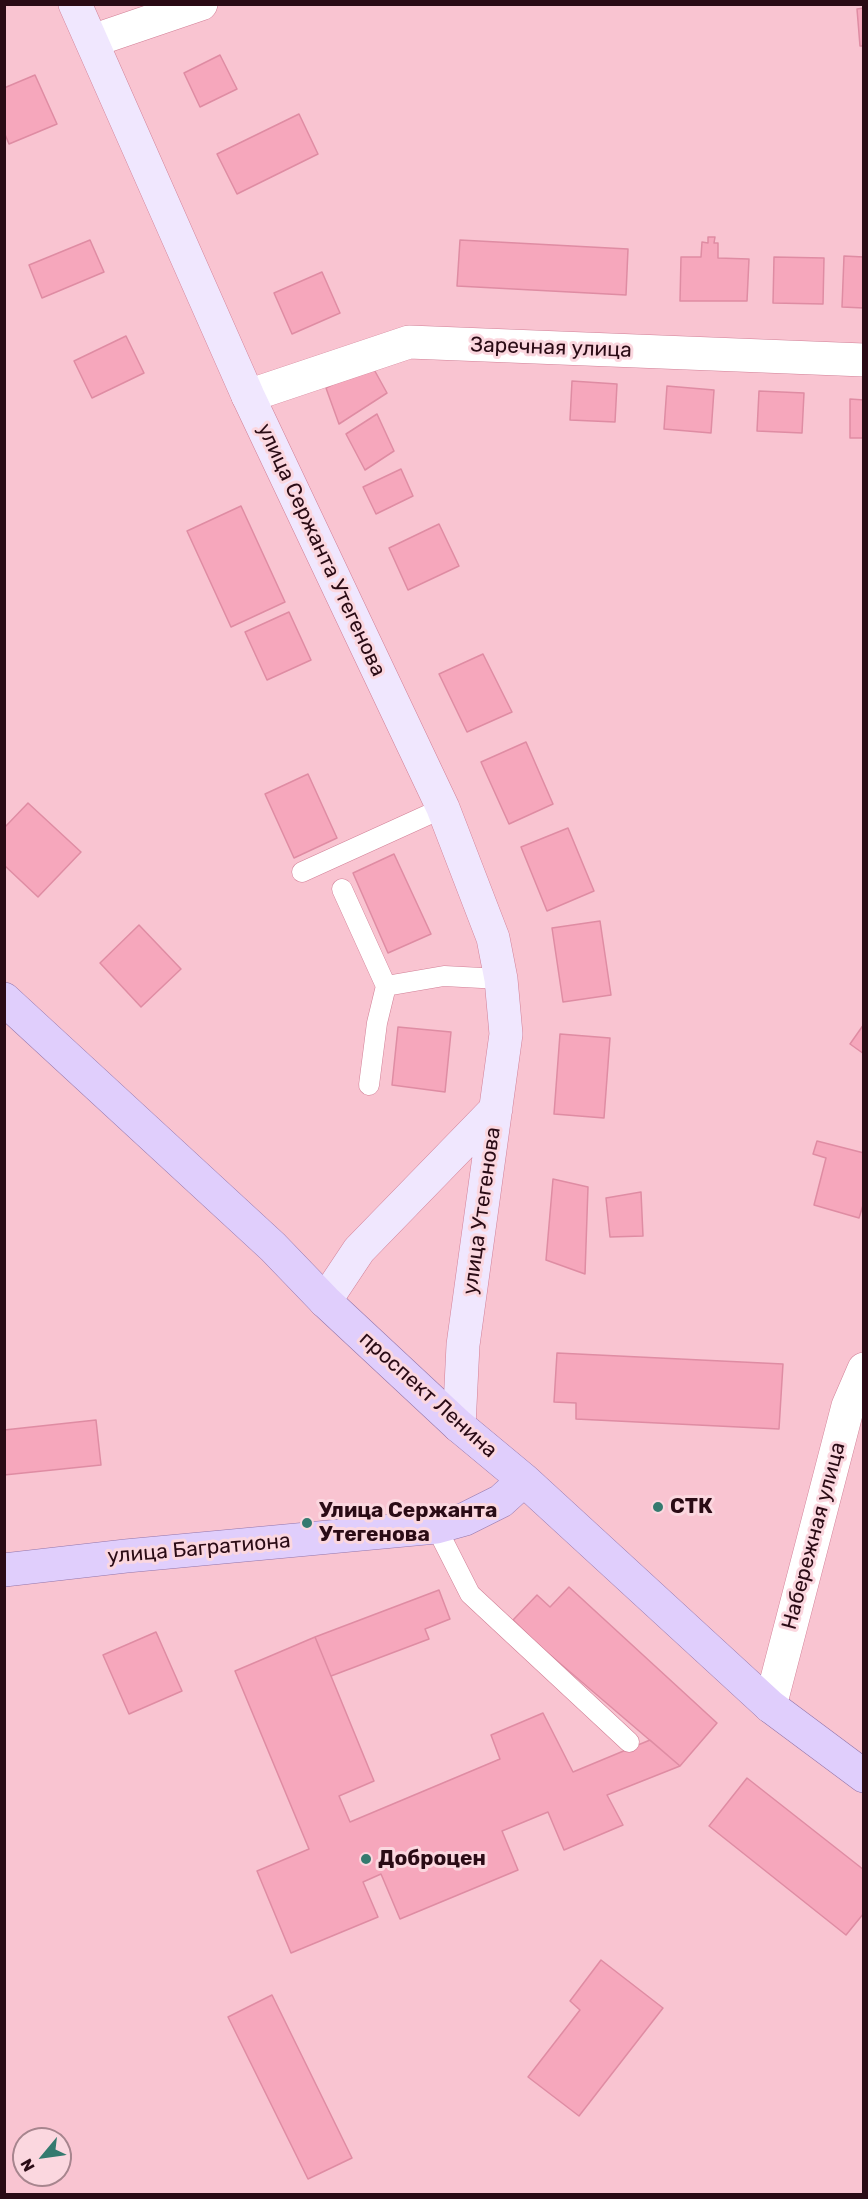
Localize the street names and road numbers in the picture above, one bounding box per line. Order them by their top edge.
street label: Заречная улица [470,333,632,363]
street label: улица Сержанта Утегенова [251,420,391,680]
street label: улица Утегенова [458,1125,506,1297]
street label: проспект Ленина [354,1327,502,1463]
street label: Набережная улица [777,1440,851,1632]
street label: улица Багратиона [106,1528,292,1570]

